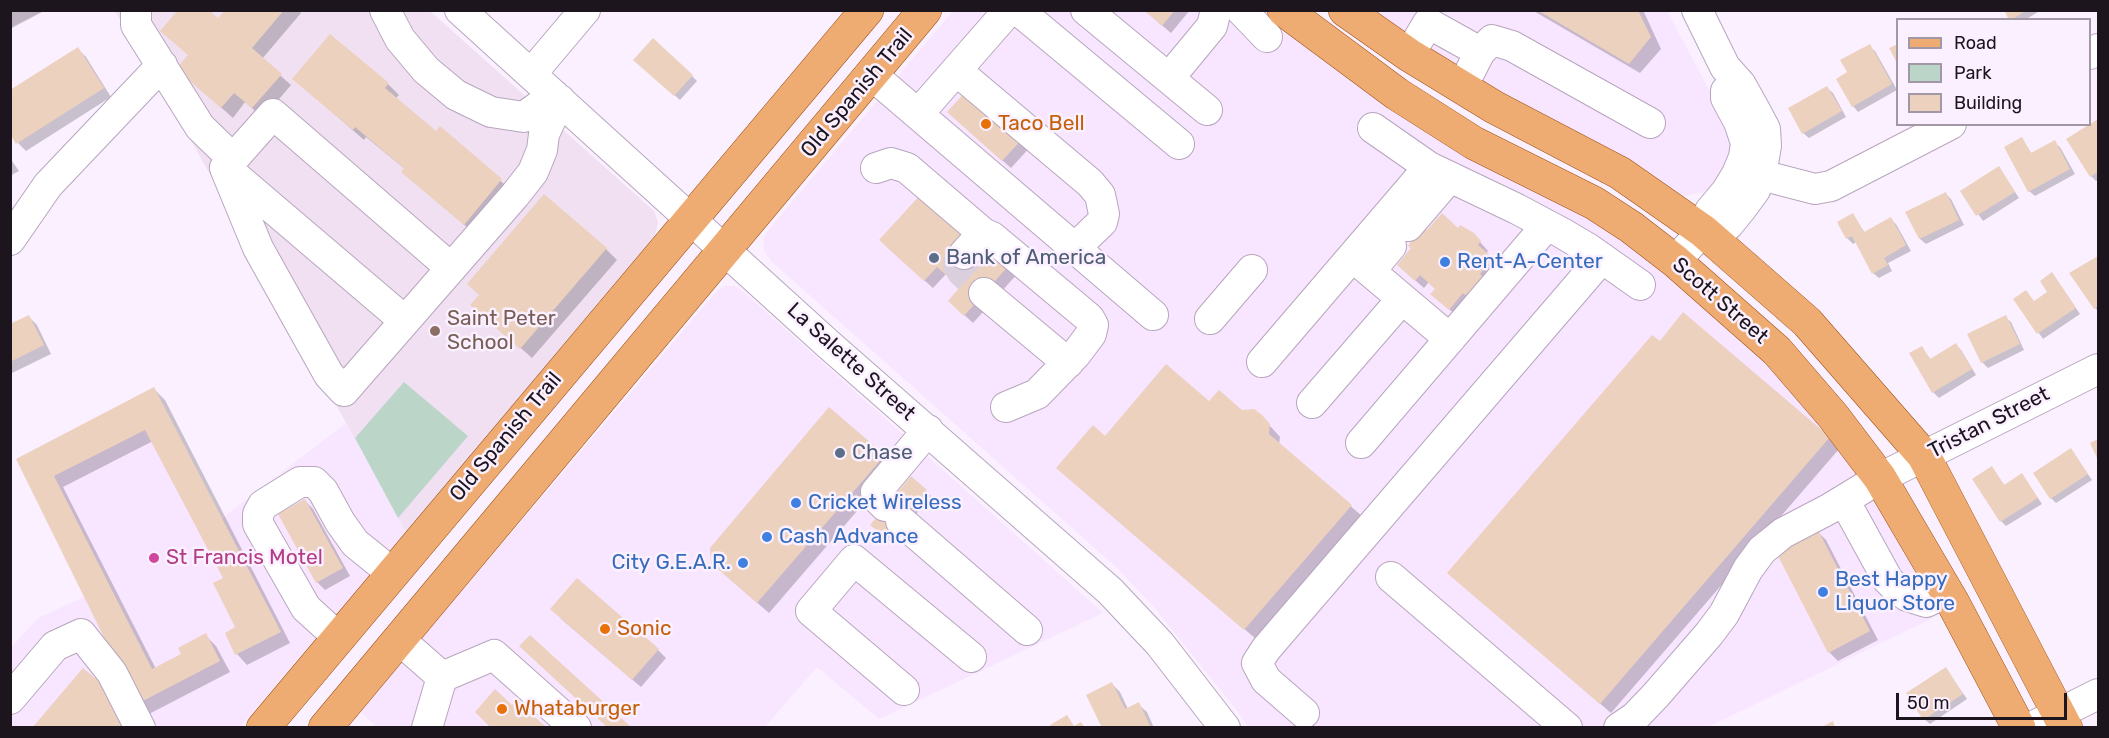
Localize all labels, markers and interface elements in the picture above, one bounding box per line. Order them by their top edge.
legend [1896,18,2091,126]
street label: Old Spanish Trail [796,23,918,163]
text: Road [1954,32,1997,54]
text: Park [1954,62,1991,84]
text: Building [1954,92,2022,114]
place label: Taco Bell [998,111,1085,137]
marker: Taco Bell [979,117,993,131]
place label: Bank of America [946,245,1106,271]
place label: Rent-A-Center [1457,249,1603,275]
marker: Bank of America [927,251,941,265]
street label: Scott Street [1667,252,1773,350]
marker: Rent-A-Center [1438,255,1452,269]
street label: La Salette Street [782,298,920,426]
place label: Saint Peter School [447,306,556,356]
marker: Saint Peter School [428,324,442,338]
street label: Old Spanish Trail [445,367,567,507]
street label: Tristan Street [1924,382,2054,464]
place label: Chase [852,440,913,466]
marker: Chase [833,446,847,460]
place label: Cricket Wireless [808,490,962,516]
marker: Cricket Wireless [789,496,803,510]
place label: Cash Advance [779,524,919,550]
marker: Cash Advance [760,530,774,544]
place label: St Francis Motel [166,545,323,571]
place label: City G.E.A.R. [612,550,731,576]
marker: St Francis Motel [147,551,161,565]
marker: City G.E.A.R. [736,556,750,570]
place label: Best Happy Liquor Store [1835,567,1955,617]
marker: Best Happy Liquor Store [1816,585,1830,599]
place label: Sonic [617,616,672,642]
marker: Sonic [598,622,612,636]
scale bar [1899,681,2070,719]
text: 50 m [1907,692,1950,714]
place label: Whataburger [514,696,640,722]
marker: Whataburger [495,702,509,716]

